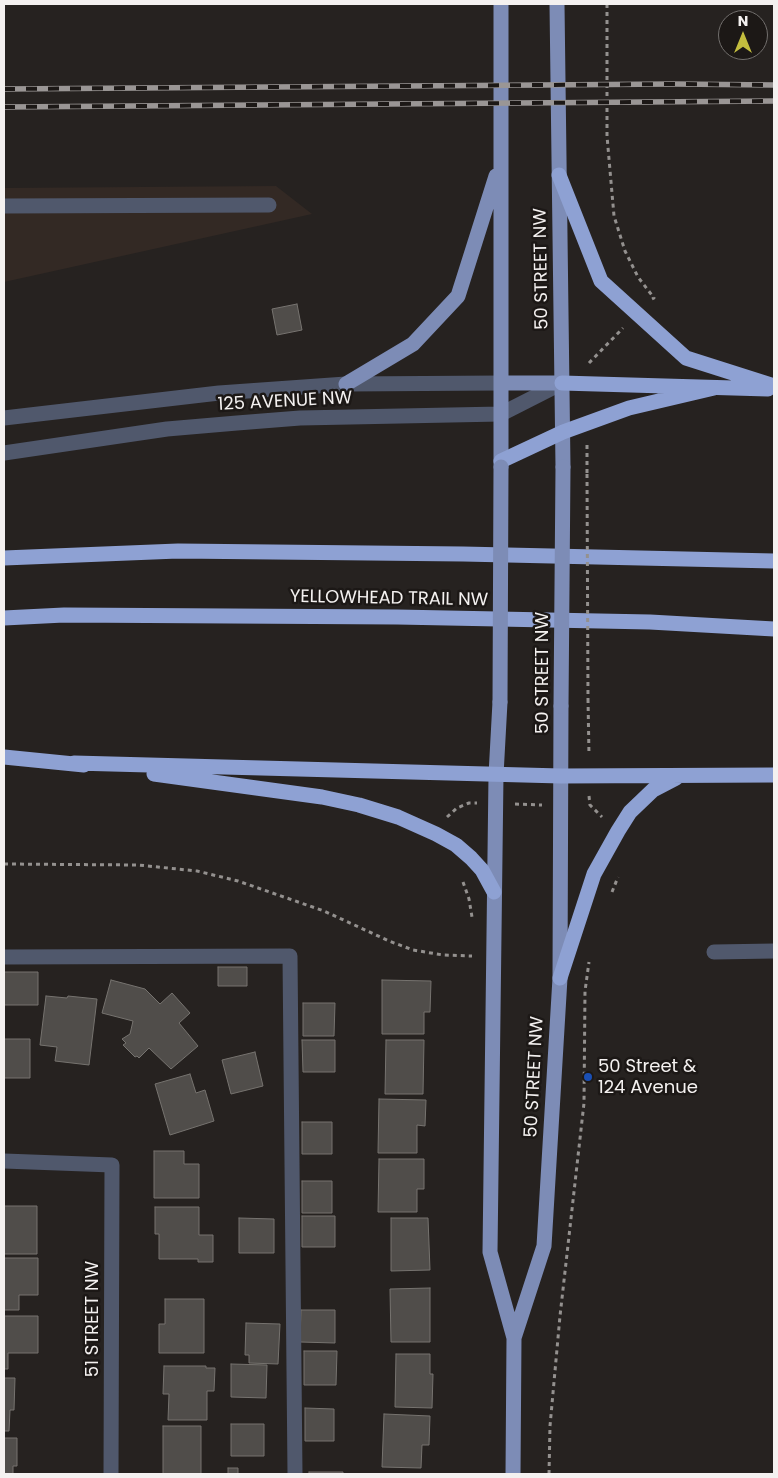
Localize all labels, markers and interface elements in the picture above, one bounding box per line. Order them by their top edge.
north arrow [718,10,768,60]
text: N [738,11,748,31]
street label: 50 STREET NW [530,208,554,330]
street label: 125 AVENUE NW [217,388,353,416]
street label: YELLOWHEAD TRAIL NW [290,586,488,612]
street label: 50 STREET NW [532,612,554,734]
street label: 50 STREET NW [521,1016,549,1138]
place label: 50 Street & 124 Avenue [598,1056,698,1098]
marker: 50 Street & 124 Avenue [582,1071,594,1083]
street label: 51 STREET NW [82,1261,104,1377]

